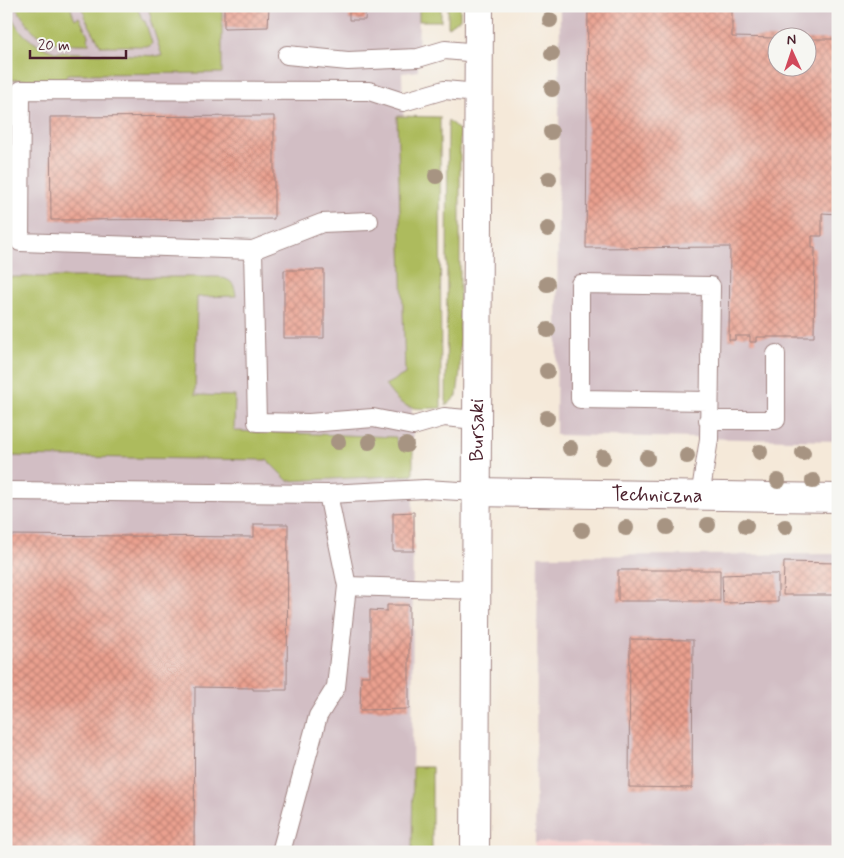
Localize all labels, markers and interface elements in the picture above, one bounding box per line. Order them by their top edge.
scale bar [30,28,126,60]
north arrow [766,28,816,78]
text: N [786,31,797,49]
text: 20 m [38,36,70,56]
street label: Bursaki [463,398,491,462]
street label: Techniczna [611,481,703,509]

